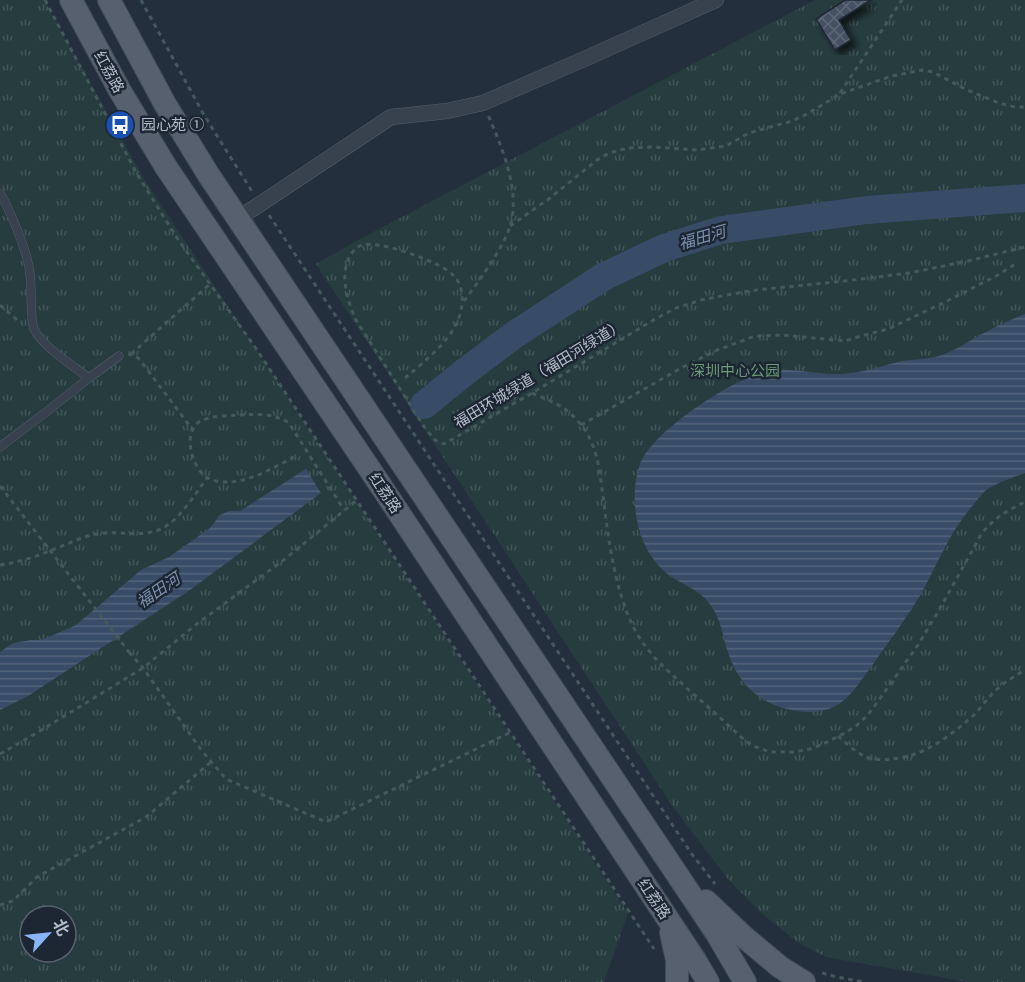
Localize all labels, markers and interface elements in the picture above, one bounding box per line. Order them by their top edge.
street label: 红荔路 [88,46,130,97]
bus stop icon: 园心苑 ① [104,109,136,141]
place label: 园心苑 ① [141,113,204,136]
water label: 福田河 [676,218,731,255]
street label: 福田环城绿道（福田河绿道） [449,313,628,434]
park label: 深圳中心公园 [690,359,780,382]
street label: 红荔路 [363,468,408,518]
water label: 福田河 [131,565,187,613]
street label: 红荔路 [632,874,677,924]
north arrow [18,904,78,964]
text: 北 [47,915,76,940]

